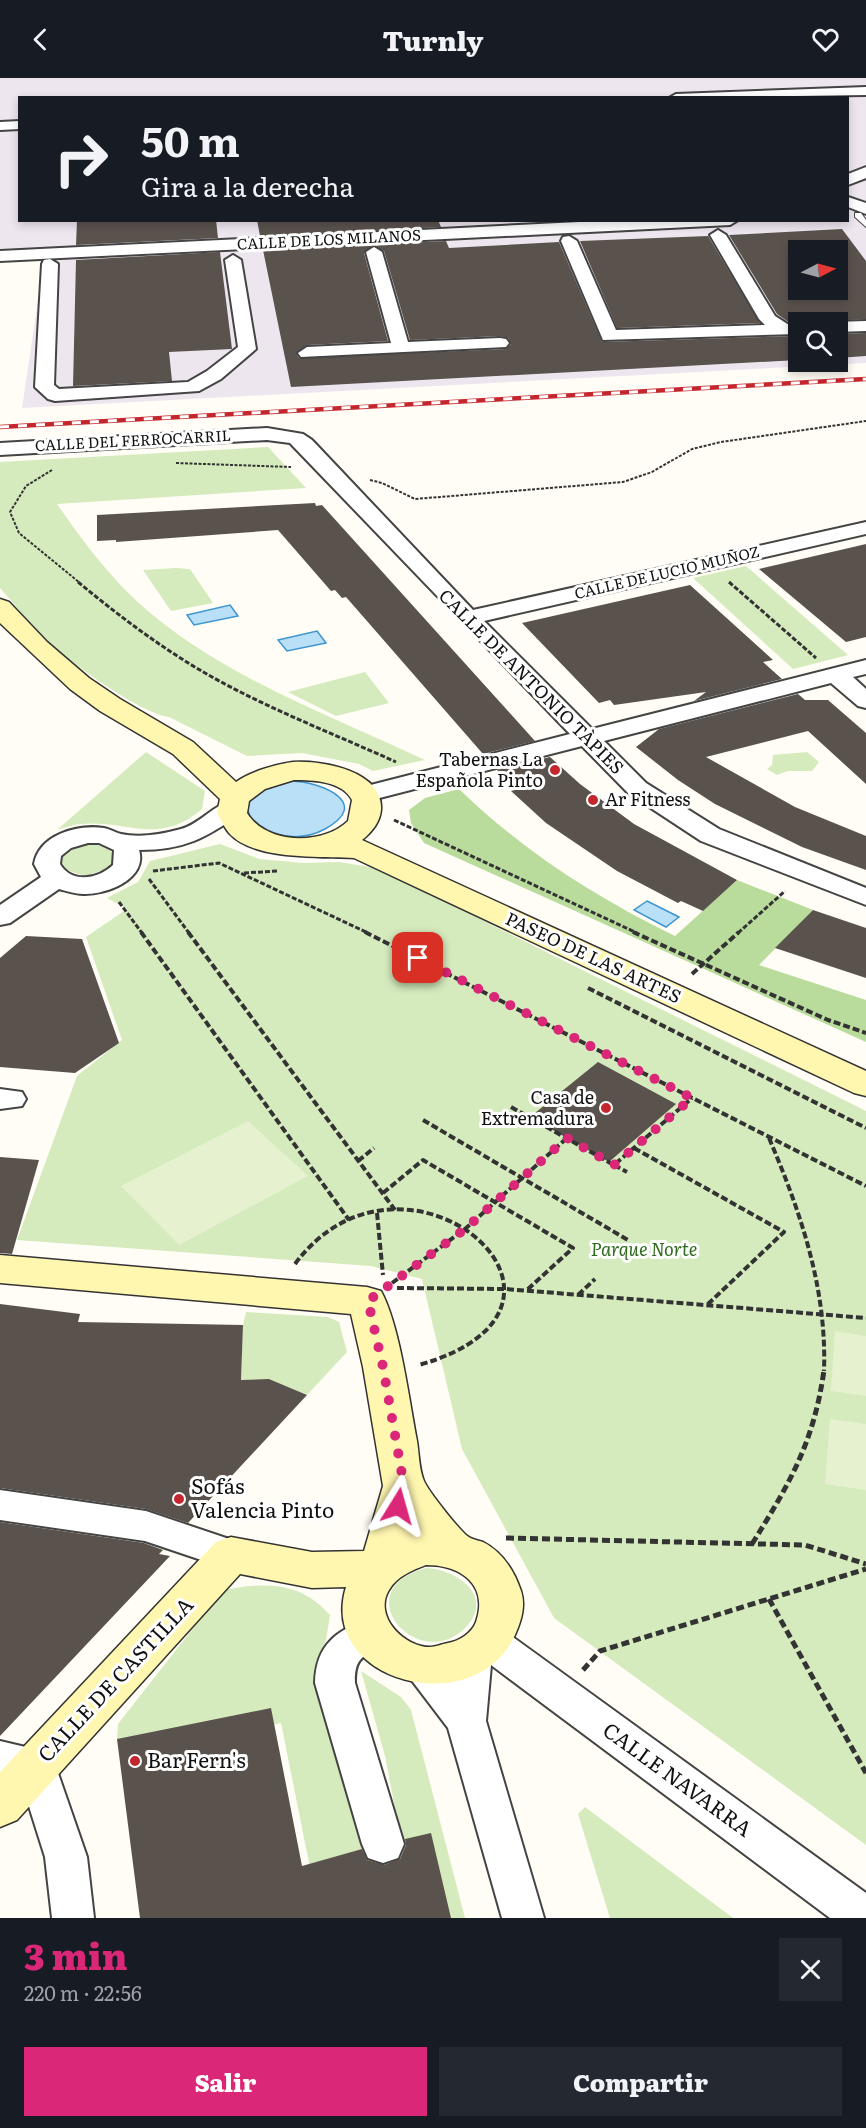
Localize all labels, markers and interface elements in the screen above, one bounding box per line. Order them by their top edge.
text: Turnly [383,19,483,59]
icon: back [24,23,57,56]
icon: heart [809,23,842,56]
text: 50 m [141,108,240,170]
icon: right [42,120,120,198]
text: Gira a la derecha [141,165,354,205]
street label: CALLE DE LOS MILANOS [236,222,421,255]
north arrow [788,240,848,300]
map controls [788,240,848,372]
button: search [788,312,848,372]
street label: CALLE DEL FERROCARRIL [34,423,232,456]
street label: CALLE DE LUCIO MUÑOZ [572,539,761,604]
street label: CALLE DE ANTONIO TÀPIES [433,582,631,780]
place label: Tabernas La Española Pinto [415,745,543,793]
marker: Tabernas La Española Pinto [548,763,562,777]
place label: Ar Fitness [605,785,690,812]
marker: Ar Fitness [586,793,600,807]
street label: PASEO DE LAS ARTES [501,904,686,1009]
pin [392,932,443,983]
icon: arrive [401,941,434,974]
place label: Casa de Extremadura [481,1083,594,1131]
marker: Casa de Extremadura [599,1101,613,1115]
park label: Parque Norte [591,1235,697,1262]
place label: Sofás Valencia Pinto [191,1469,334,1524]
position arrow [366,1474,430,1538]
marker: Sofás Valencia Pinto [172,1492,186,1506]
street label: CALLE DE CASTILLA [29,1588,199,1768]
street label: CALLE NAVARRA [597,1713,760,1843]
place label: Bar Fern's [147,1743,246,1774]
marker: Bar Fern's [128,1754,142,1768]
text: 3 min [24,1928,128,1981]
button: close [779,1938,842,2001]
text: 220 m · 22:56 [24,1977,142,2007]
button: Salir [24,2047,427,2116]
button: Compartir [439,2047,842,2116]

